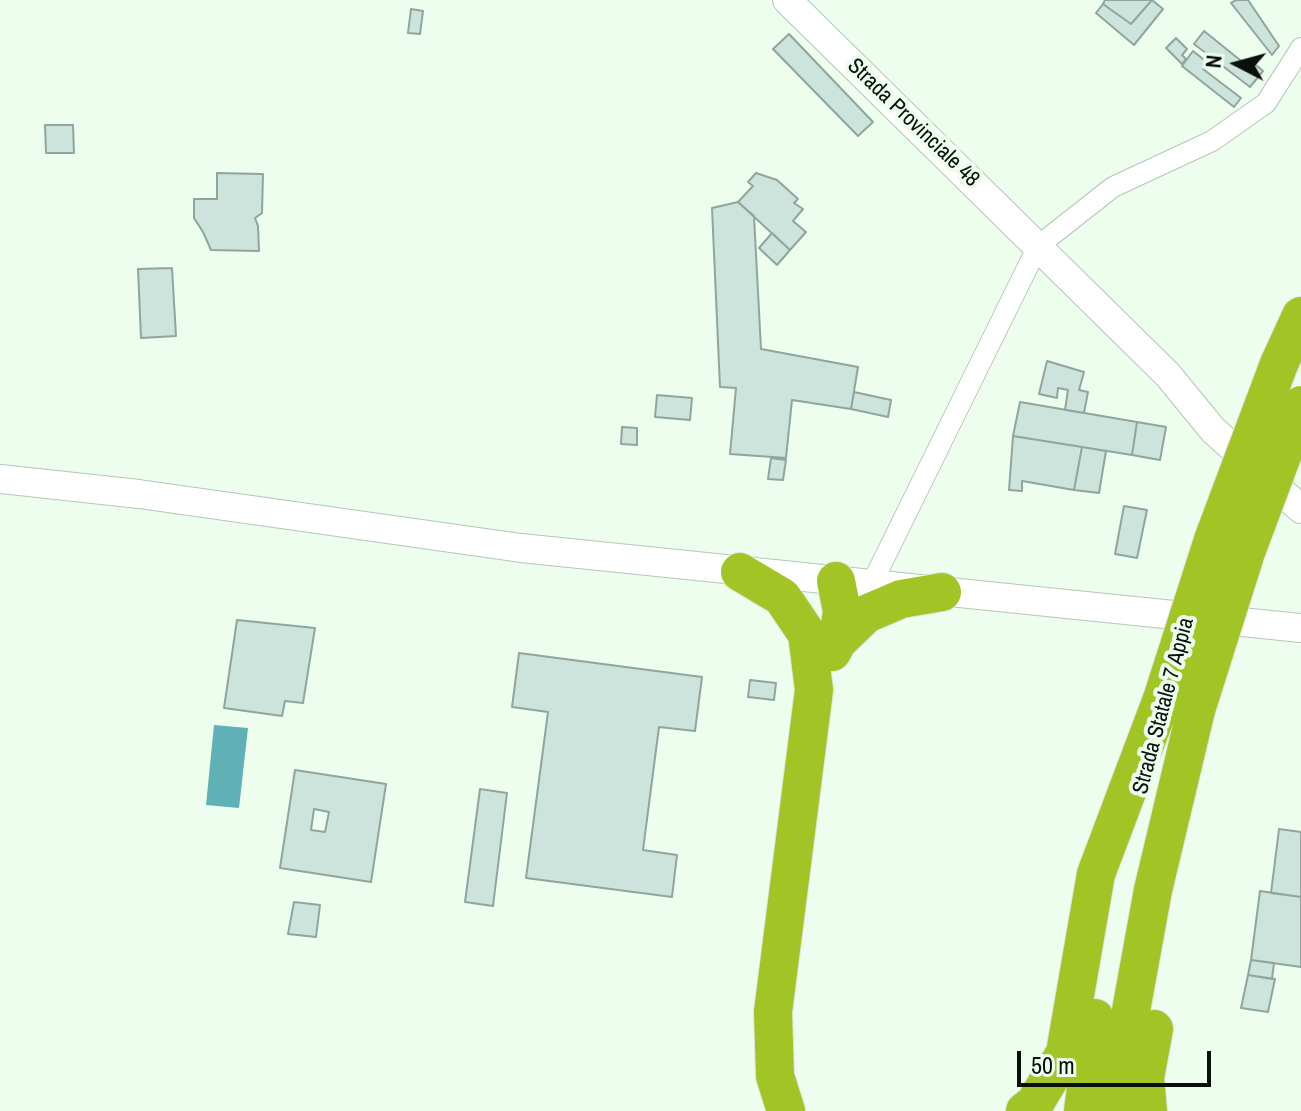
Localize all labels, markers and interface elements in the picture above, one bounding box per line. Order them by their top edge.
north arrow [1197,24,1277,104]
street label: Strada Provinciale 48 [841,53,985,193]
text: N [1198,53,1229,70]
street label: Strada Statale 7 Appia [1128,615,1200,797]
scale bar [1021,1035,1215,1085]
text: 50 m [1031,1049,1075,1081]

